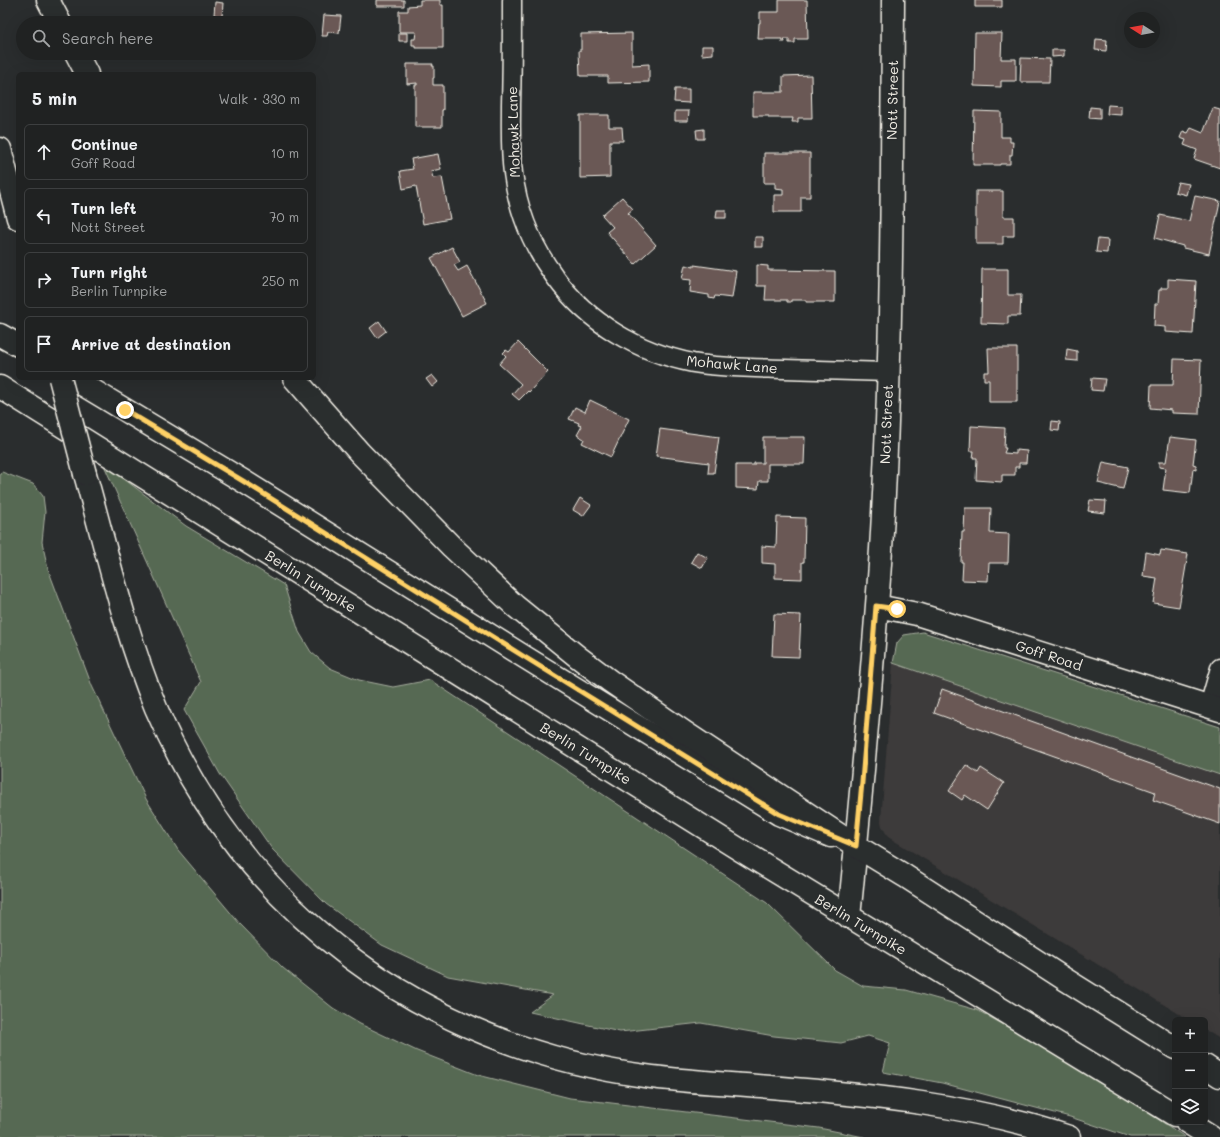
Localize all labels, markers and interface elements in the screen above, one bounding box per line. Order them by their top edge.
north arrow [1124,12,1160,48]
search box [16,16,316,60]
icon: search [30,27,52,49]
text: Search here [62,28,153,48]
street label: Nott Street [882,60,902,140]
street label: Mohawk Lane [502,86,524,178]
text: 5 min [32,87,77,109]
text: Walk · 330 m [219,90,300,107]
text: Continue [71,134,138,154]
icon: ahead [33,141,55,163]
text: 10 m [271,144,299,161]
text: Goff Road [71,154,135,171]
text: Turn left [71,198,136,218]
icon: left [33,205,55,227]
text: 70 m [269,208,299,225]
text: Nott Street [71,218,145,235]
text: Turn right [71,262,148,282]
icon: right [33,269,55,291]
text: 250 m [262,272,299,289]
text: Berlin Turnpike [71,282,167,299]
icon: arrive [33,333,55,355]
text: Arrive at destination [71,334,231,354]
street label: Mohawk Lane [686,351,778,377]
street label: Nott Street [875,384,897,464]
route end [116,401,134,419]
street label: Berlin Turnpike [262,545,360,617]
route start [888,600,906,618]
street label: Goff Road [1013,635,1085,675]
street label: Berlin Turnpike [537,717,635,789]
street label: Berlin Turnpike [812,889,910,959]
map controls [1172,1017,1208,1125]
button: + [1172,1017,1208,1053]
button: − [1172,1053,1208,1089]
button: layers [1172,1089,1208,1125]

